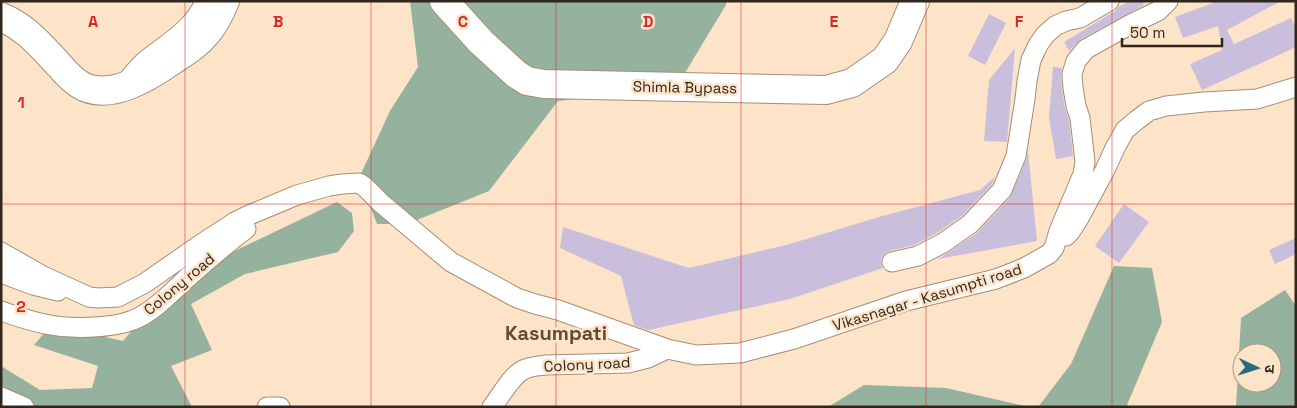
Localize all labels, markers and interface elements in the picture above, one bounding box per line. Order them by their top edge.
text: A [88,11,98,32]
text: B [273,11,283,32]
text: C [458,11,468,32]
text: D [643,11,653,32]
text: E [830,11,839,32]
text: F [1015,11,1024,32]
scale bar [1122,15,1222,47]
text: 50 m [1130,23,1165,42]
street label: Shimla Bypass [633,77,737,97]
text: 1 [17,92,25,113]
street label: Colony road [140,249,218,319]
street label: Vikasnagar - Kasumpti road [830,259,1024,335]
text: 2 [16,296,26,317]
district label: Kasumpati [505,320,607,346]
north arrow [1232,343,1282,393]
street label: Colony road [543,352,631,376]
text: उ [1261,364,1279,374]

